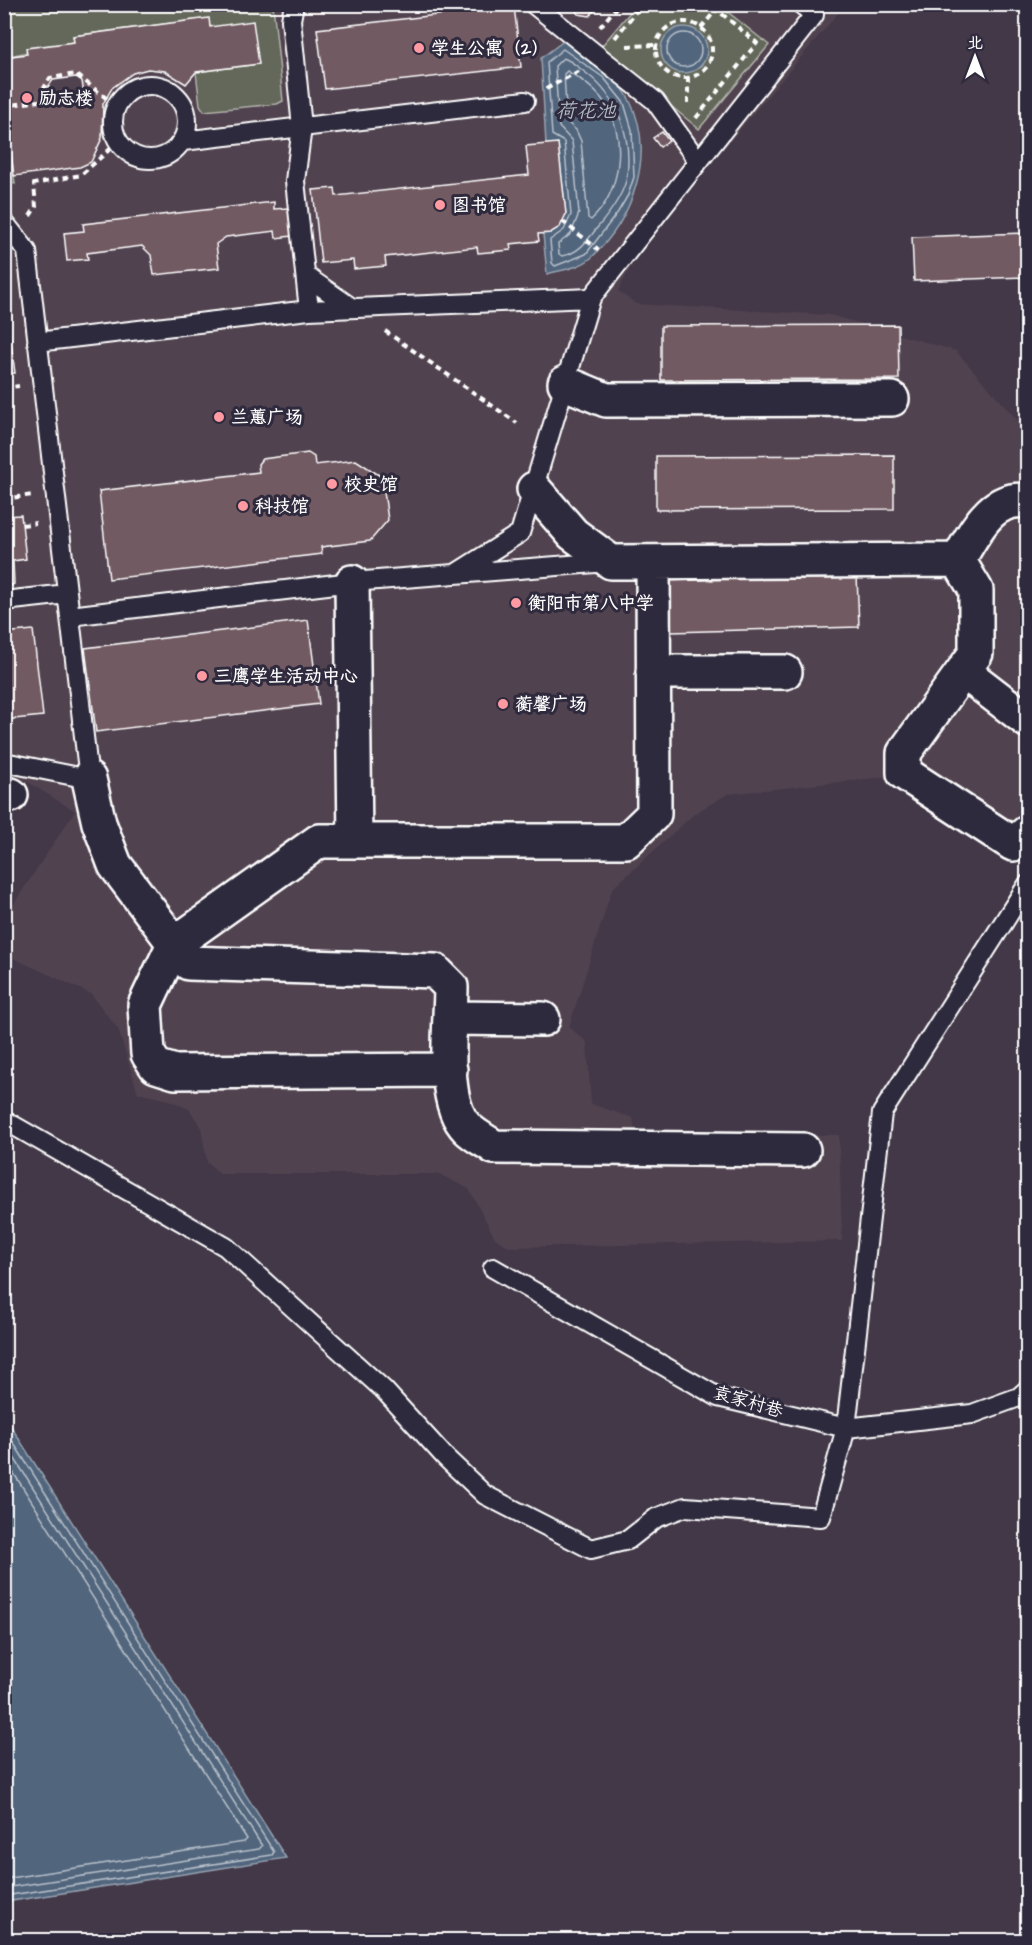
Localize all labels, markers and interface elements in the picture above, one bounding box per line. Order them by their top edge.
north arrow [945,27,1005,87]
text: 北 [967,32,983,54]
place label: 学生公寓（2） [431,36,549,61]
marker: 学生公寓（2） [412,41,426,55]
place label: 励志楼 [39,86,93,111]
marker: 励志楼 [20,91,34,105]
water label: 荷花池 [556,97,617,125]
place label: 图书馆 [452,193,506,218]
marker: 图书馆 [433,198,447,212]
place label: 兰蕙广场 [231,405,303,430]
marker: 兰蕙广场 [212,410,226,424]
place label: 校史馆 [344,472,398,497]
marker: 校史馆 [325,477,339,491]
place label: 科技馆 [255,494,309,519]
marker: 科技馆 [236,499,250,513]
place label: 衡阳市第八中学 [528,591,654,616]
marker: 衡阳市第八中学 [509,596,523,610]
place label: 三鹰学生活动中心 [214,664,358,689]
marker: 三鹰学生活动中心 [195,669,209,683]
place label: 蘅馨广场 [515,692,587,717]
marker: 蘅馨广场 [496,697,510,711]
street label: 袁家村巷 [710,1380,786,1424]

